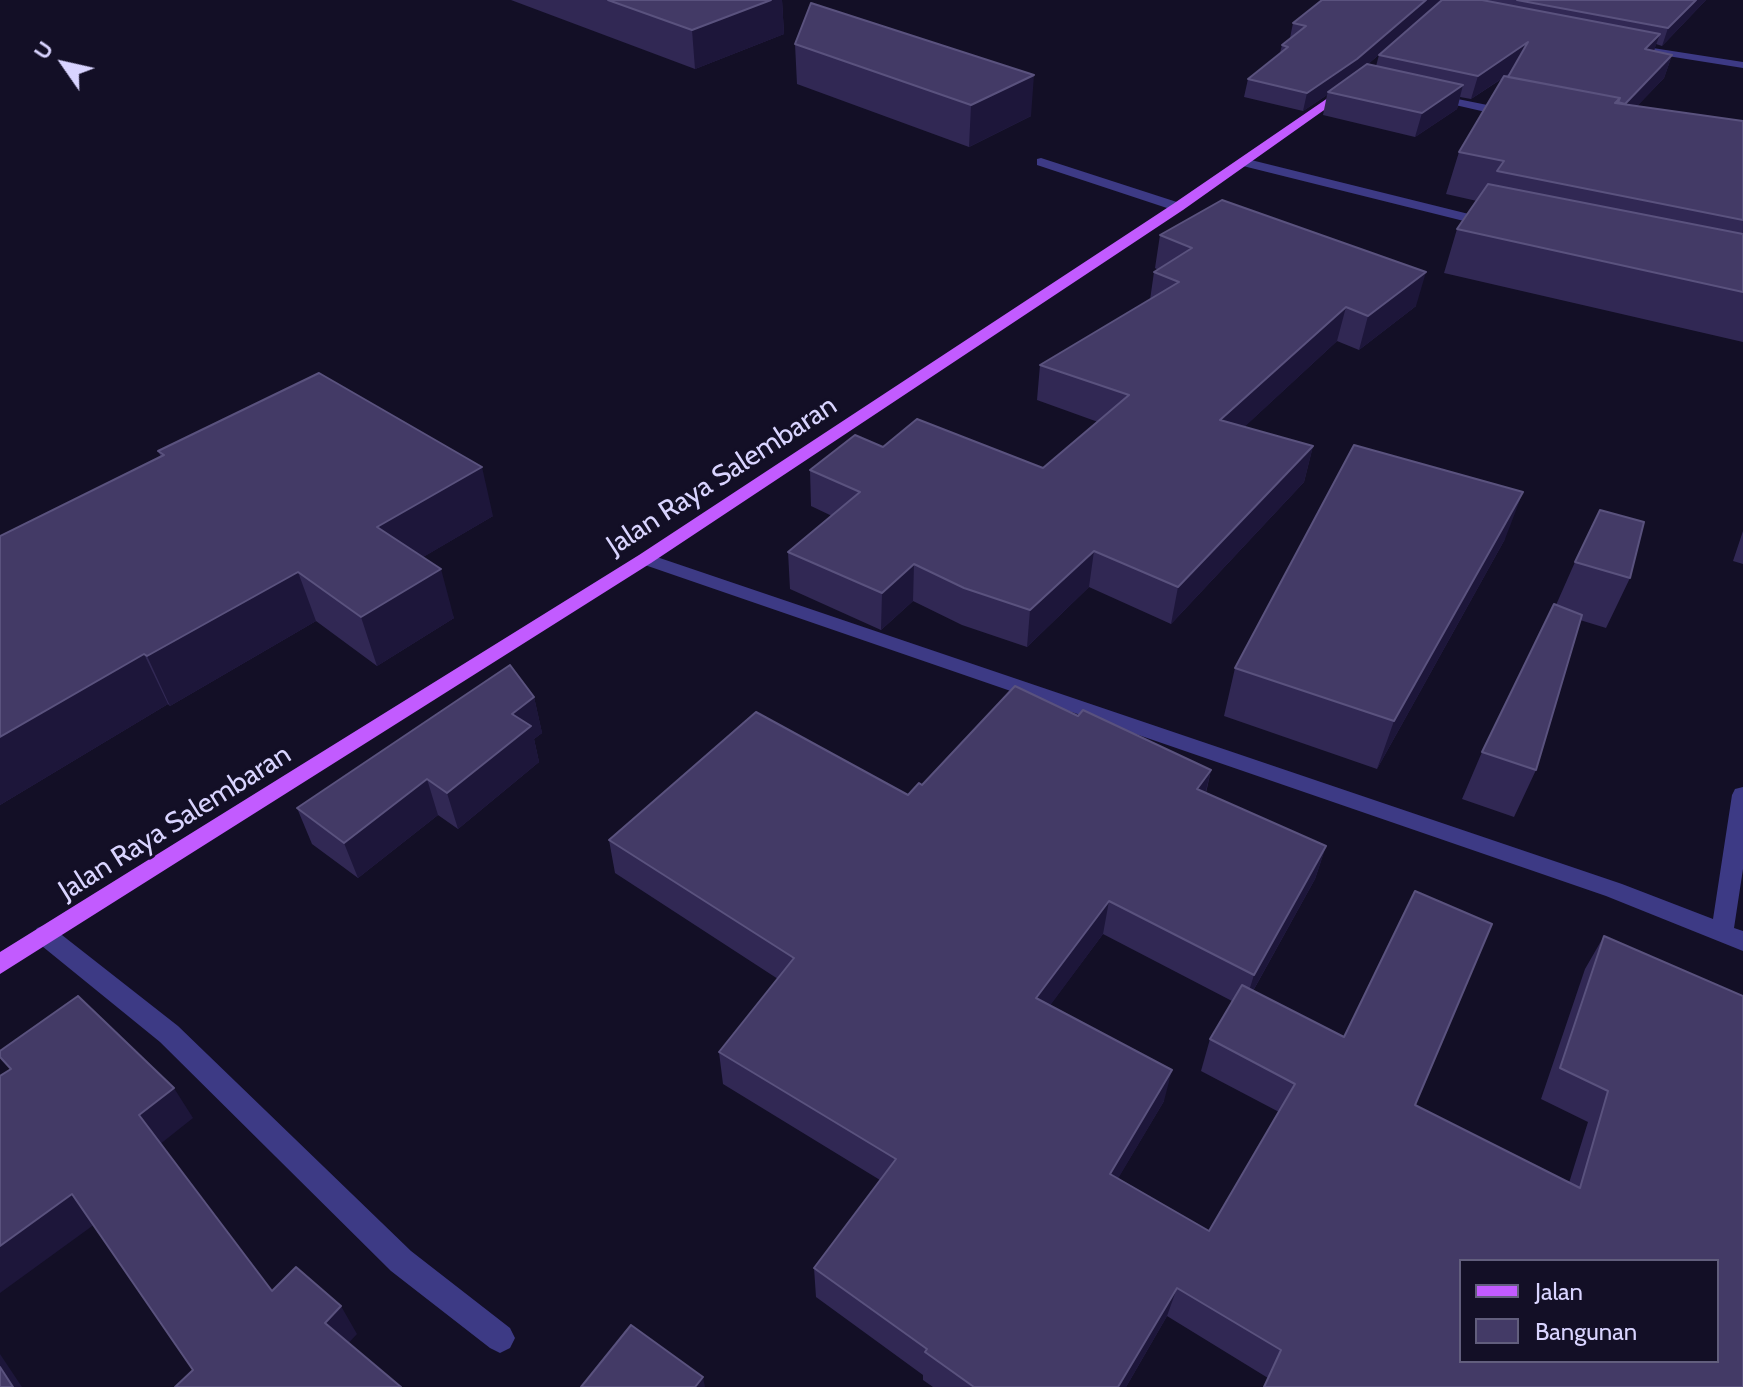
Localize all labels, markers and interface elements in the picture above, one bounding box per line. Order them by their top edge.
north arrow [24,24,104,104]
text: U [28,36,59,64]
street label: Jalan Raya Salembaran [601,389,843,563]
street label: Jalan Raya Salembaran [53,738,297,908]
legend [1459,1259,1719,1363]
text: Jalan [1535,1277,1583,1306]
text: Bangunan [1535,1317,1637,1346]

